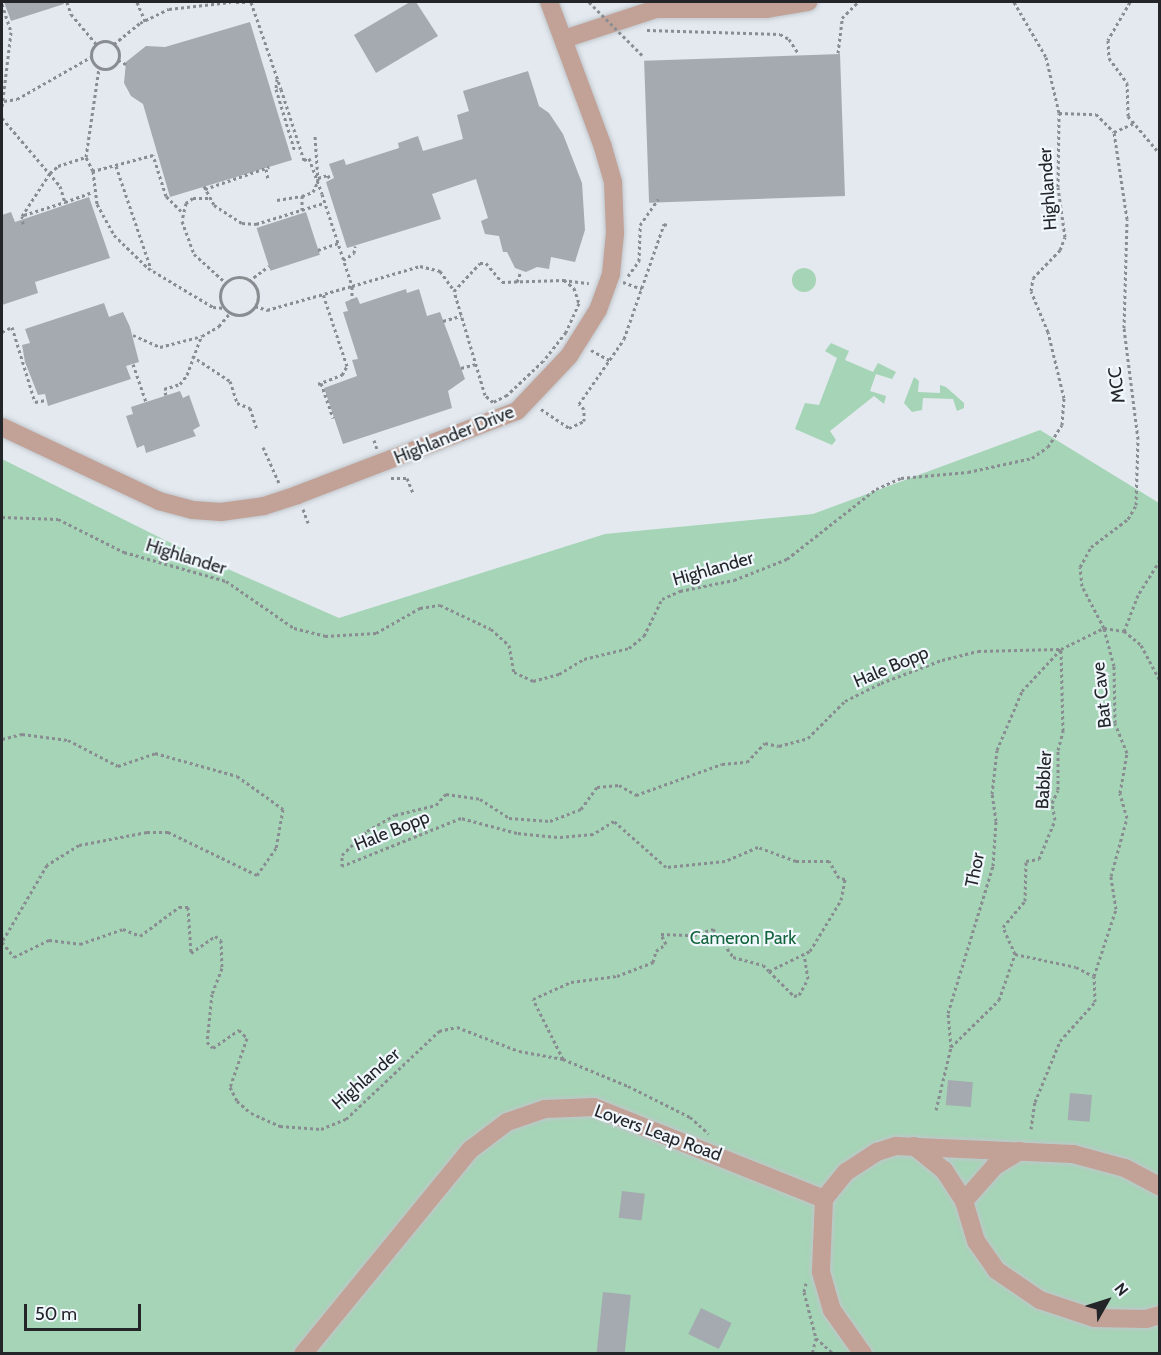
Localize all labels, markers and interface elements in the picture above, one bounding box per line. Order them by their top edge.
street label: Highlander [1034,147,1062,231]
street label: MCC [1104,366,1130,404]
street label: Highlander Drive [391,401,517,469]
street label: Highlander [143,535,229,579]
street label: Highlander [670,547,756,591]
street label: Hale Bopp [850,642,932,692]
street label: Bat Cave [1088,661,1116,729]
street label: Babbler [1032,750,1056,810]
street label: Hale Bopp [351,806,433,856]
street label: Thor [961,851,989,889]
park label: Cameron Park [690,927,796,949]
street label: Highlander [328,1044,404,1114]
street label: Lovers Leap Road [592,1100,724,1166]
north arrow [1077,1271,1137,1331]
text: N [1110,1279,1132,1300]
scale bar [27,1292,144,1330]
text: 50 m [35,1303,77,1325]

